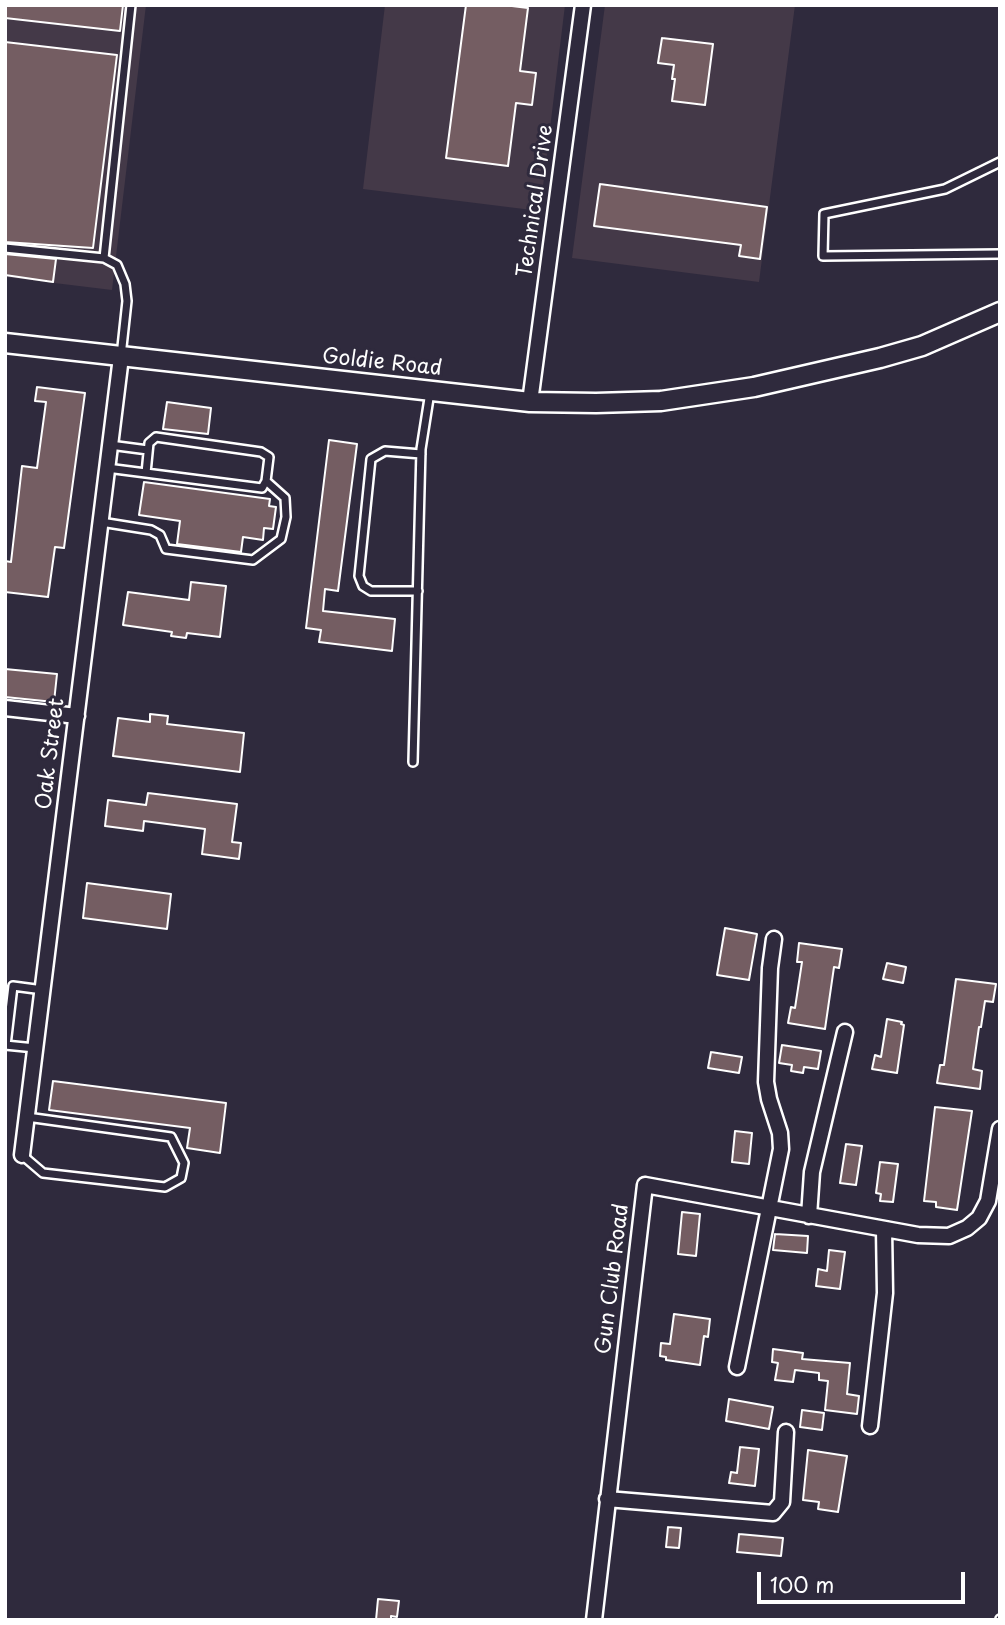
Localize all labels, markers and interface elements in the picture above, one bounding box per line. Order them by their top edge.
street label: Technical Drive [513,123,559,279]
street label: Goldie Road [321,344,443,382]
street label: Oak Street [32,697,70,811]
street label: Gun Club Road [591,1202,635,1356]
scale bar [760,1558,968,1602]
text: 100 m [770,1568,834,1600]

